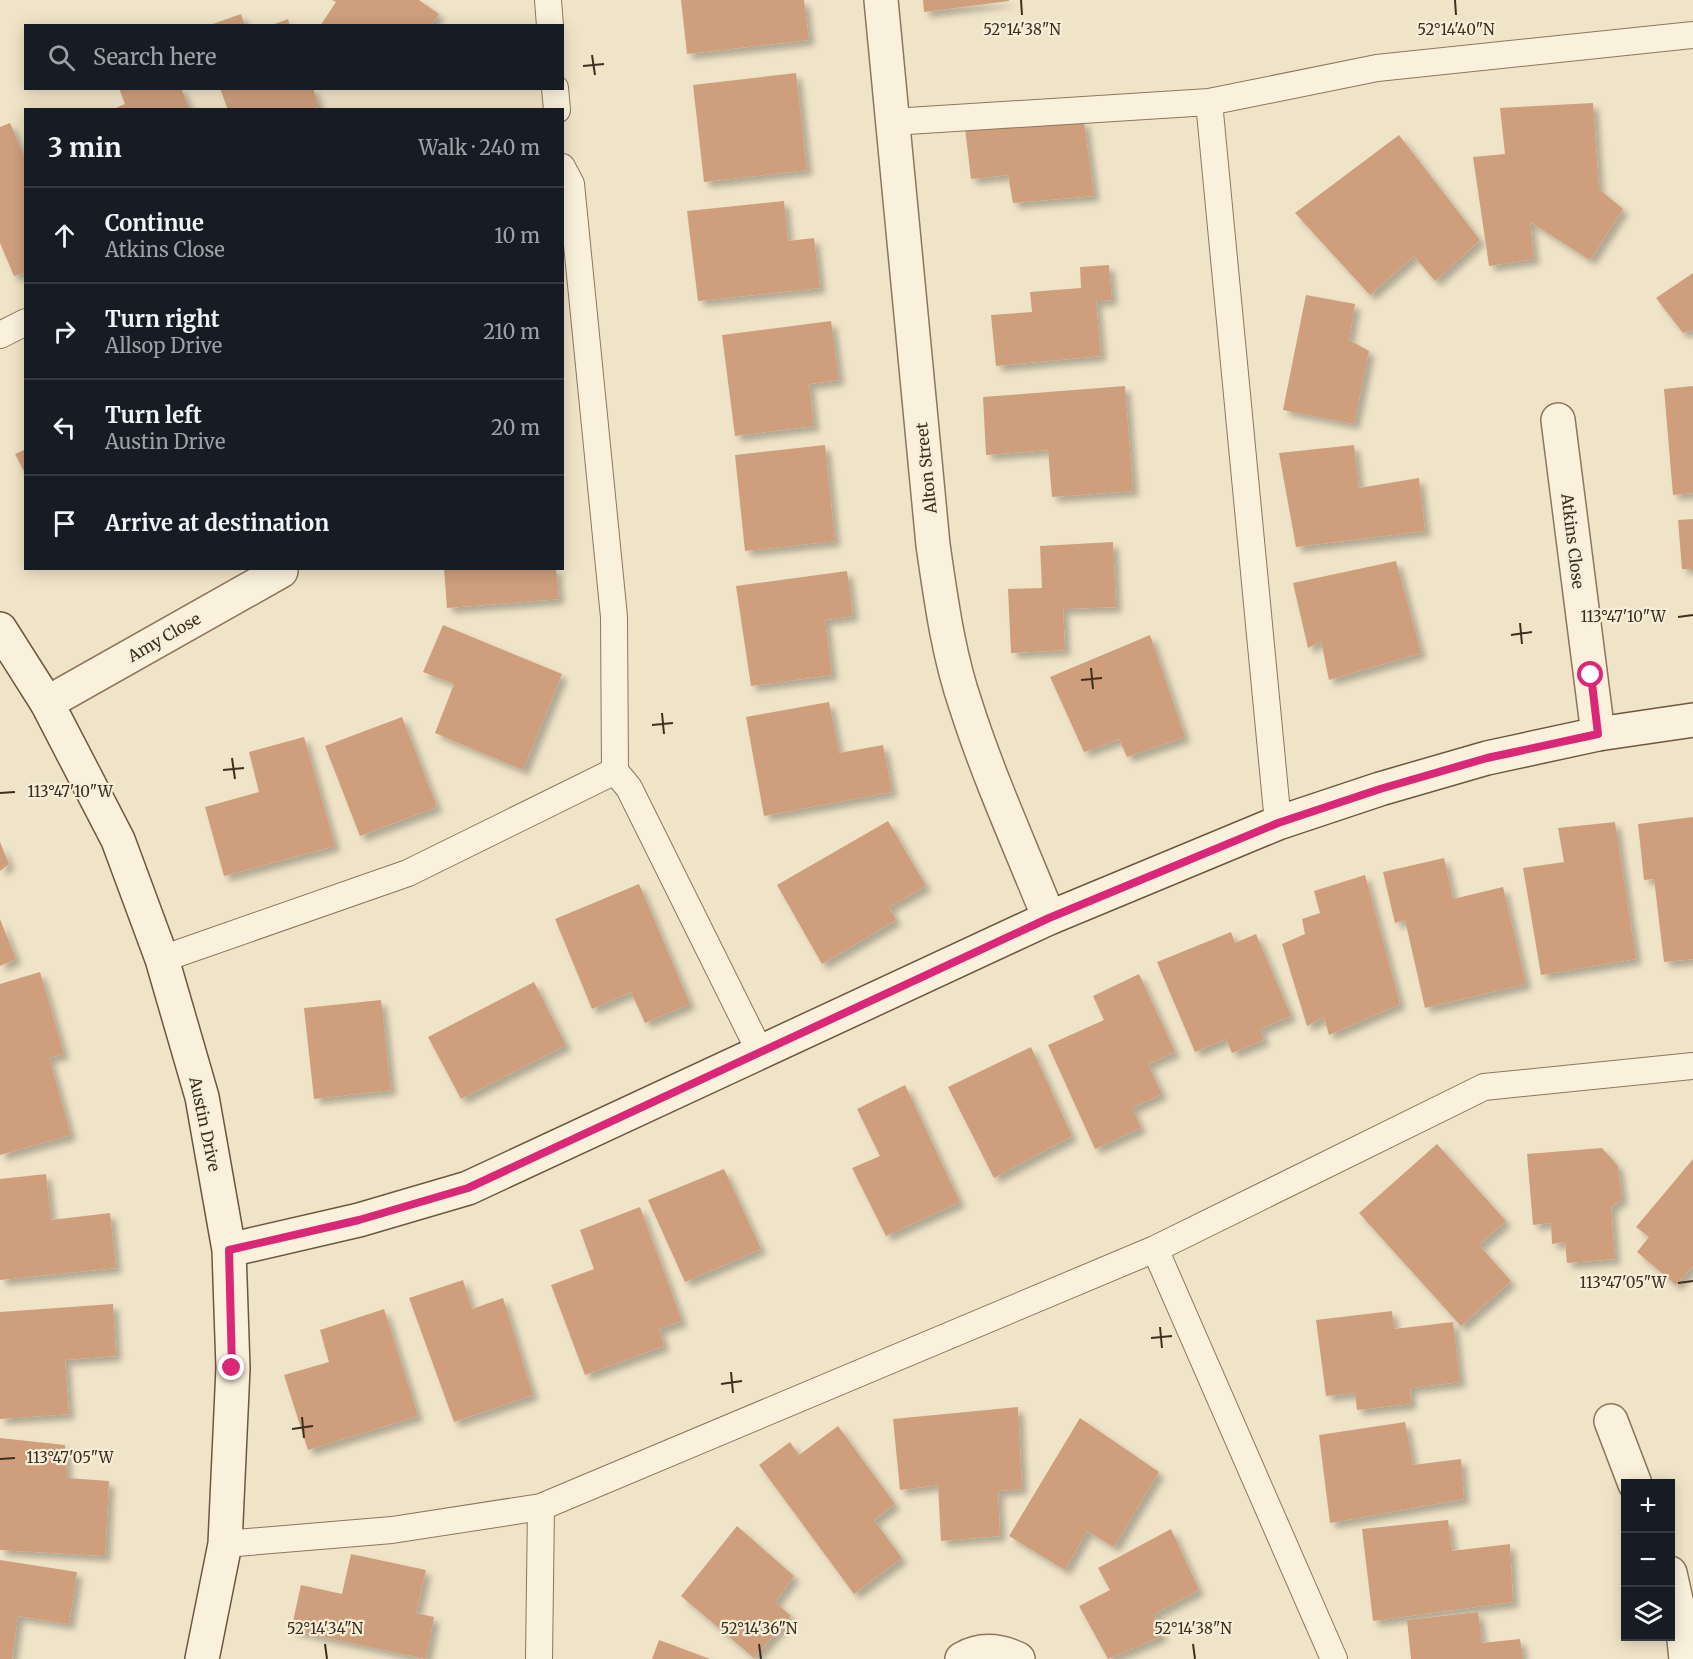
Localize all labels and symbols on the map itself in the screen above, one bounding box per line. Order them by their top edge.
text: 52°14'38"N [983,20,1061,39]
text: 52°14'40"N [1417,20,1495,39]
street label: Alton Street [911,421,941,516]
street label: Atkins Close [1557,491,1589,590]
text: 113°47'10"W [1580,607,1667,626]
street label: Amy Close [123,608,204,666]
route start [1577,661,1603,687]
text: 113°47'10"W [27,782,114,801]
street label: Austin Drive [185,1074,225,1173]
text: 113°47'05"W [1580,1273,1667,1292]
route end [218,1354,244,1380]
text: 113°47'05"W [27,1448,114,1467]
text: 52°14'34"N [287,1619,364,1638]
text: 52°14'36"N [721,1619,798,1638]
text: 52°14'38"N [1154,1619,1232,1638]

